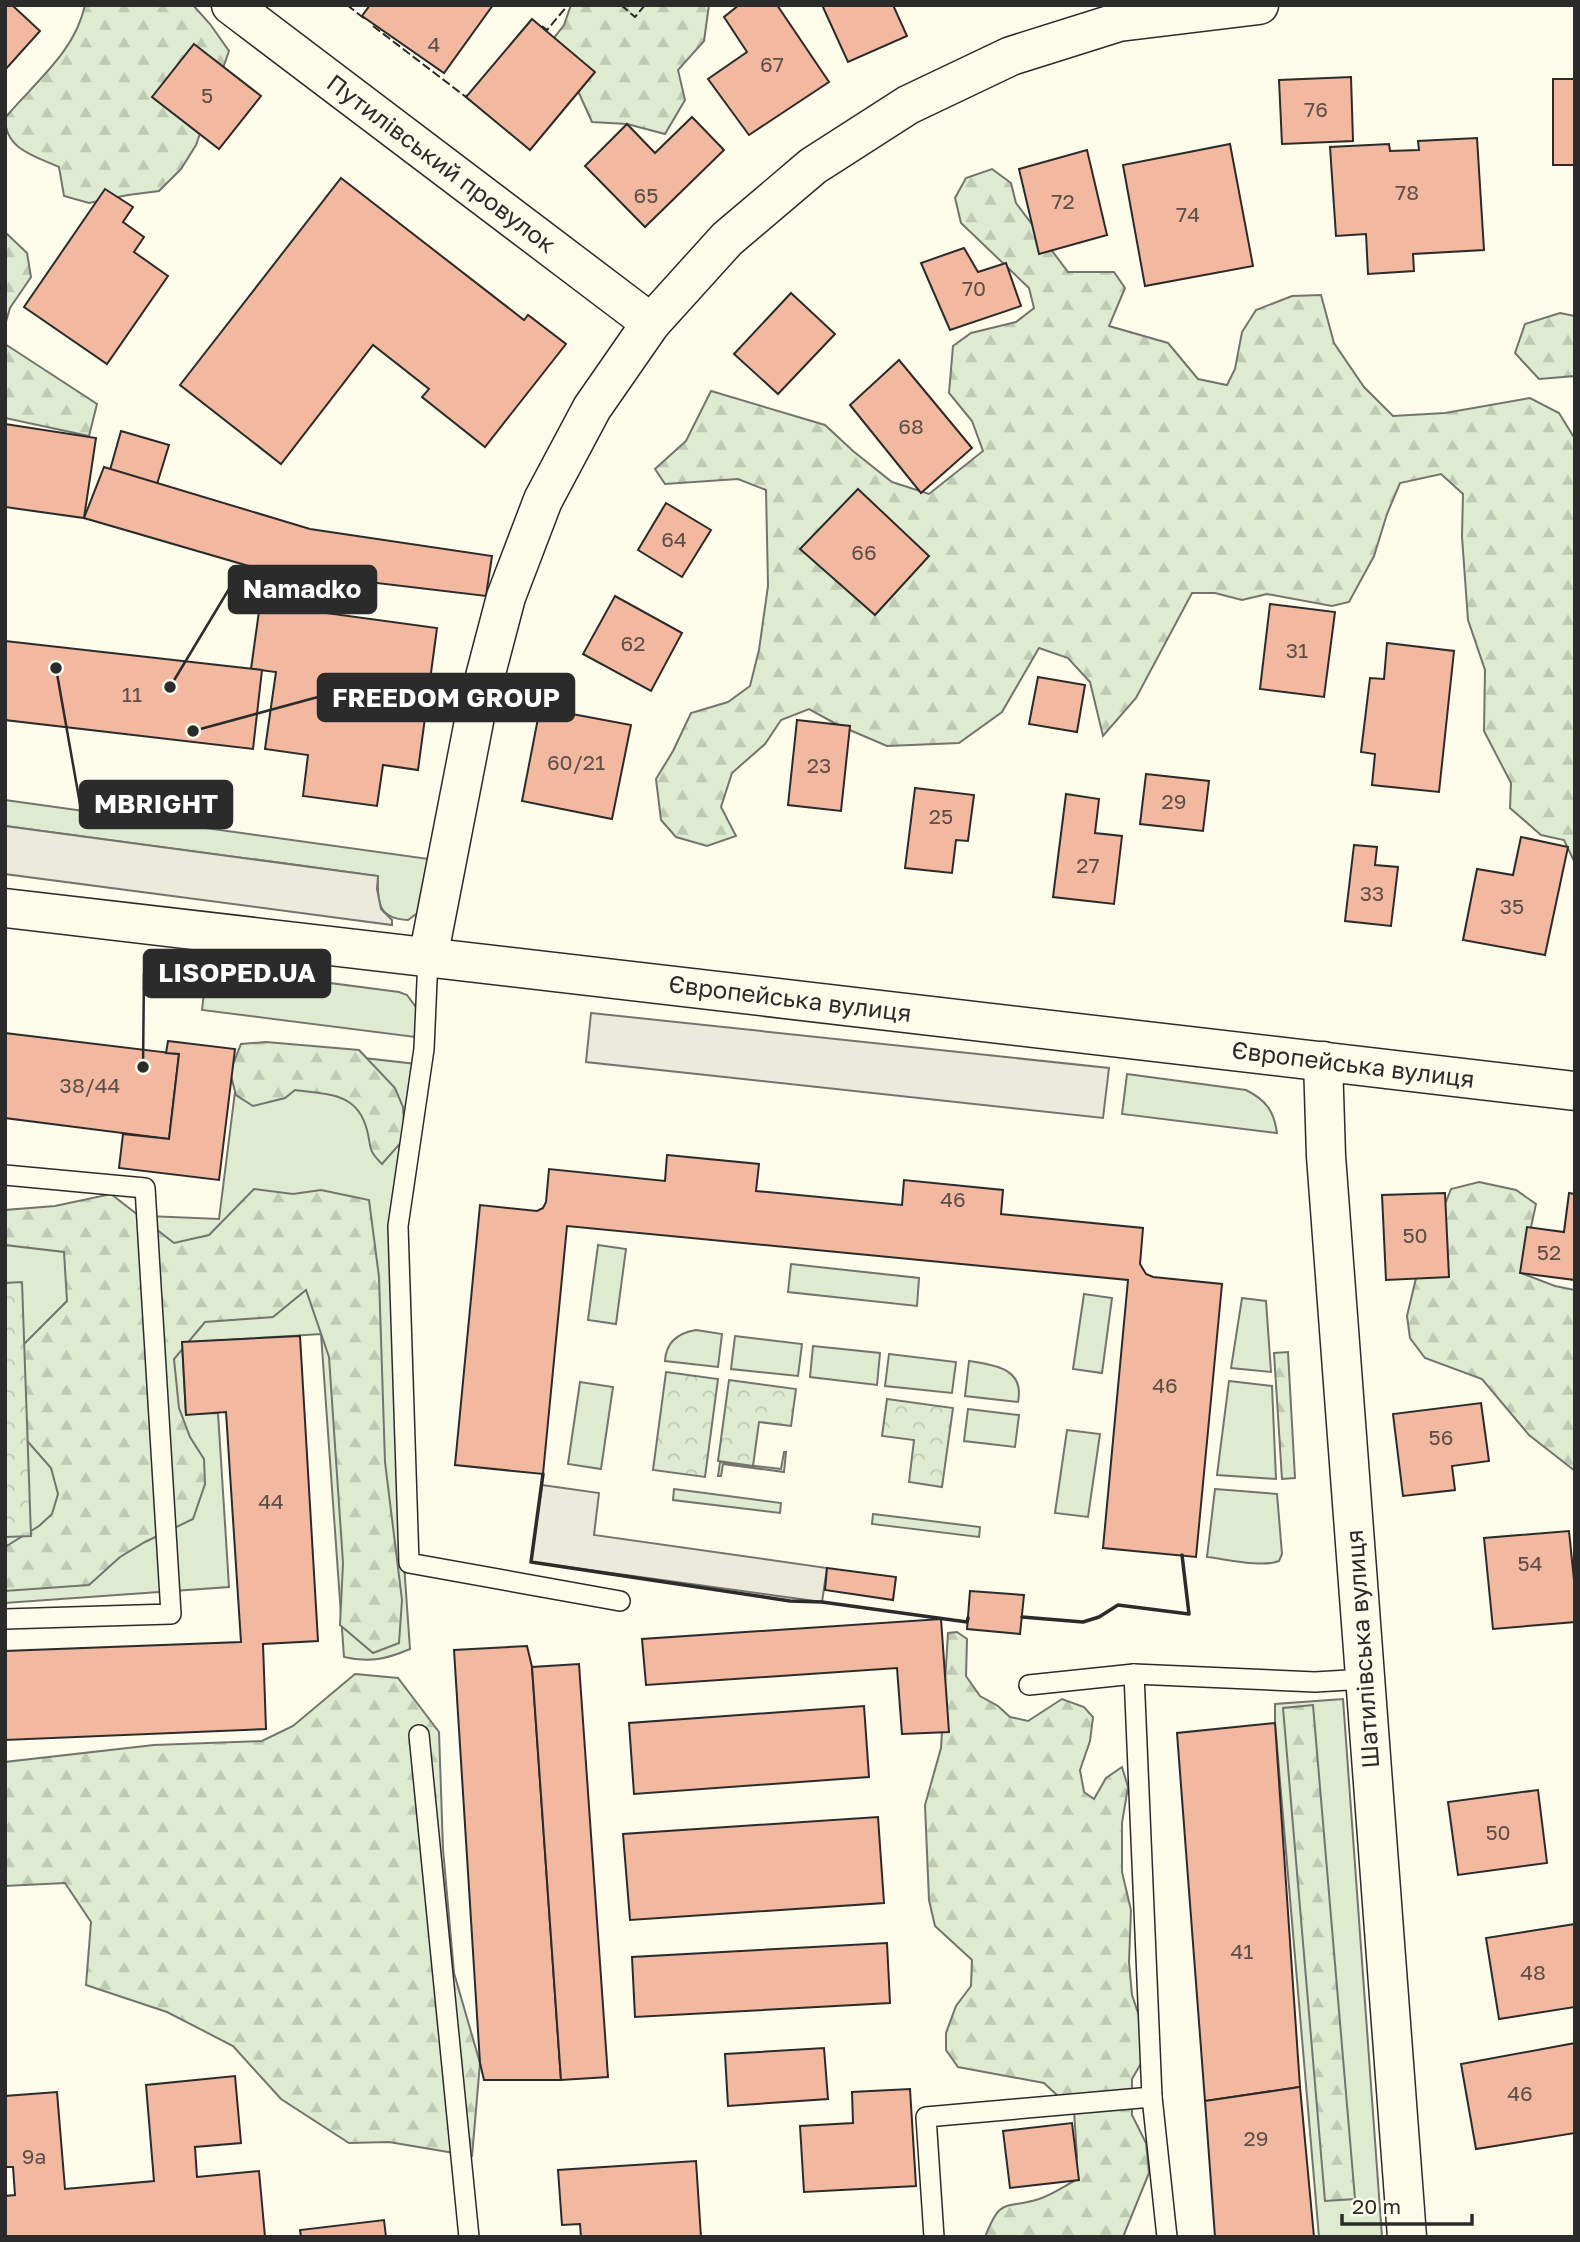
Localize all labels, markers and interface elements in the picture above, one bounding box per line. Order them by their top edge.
house number: 4 [428,31,440,57]
house number: 67 [760,51,784,77]
street label: Путилівський провулок [322,67,562,258]
house number: 5 [201,82,213,108]
house number: 76 [1304,96,1328,122]
house number: 78 [1395,179,1419,205]
house number: 65 [634,182,658,208]
house number: 72 [1051,188,1075,214]
house number: 74 [1176,201,1200,227]
house number: 70 [962,275,986,301]
house number: 68 [898,413,924,439]
house number: 64 [661,526,687,552]
house number: 66 [851,539,877,565]
callout: Namadko [229,566,376,613]
text: Namadko [243,573,361,604]
house number: 62 [621,630,645,656]
house number: 31 [1286,637,1308,663]
callout: FREEDOM GROUP [318,674,574,721]
house number: 11 [122,681,142,707]
text: FREEDOM GROUP [332,682,560,713]
house number: 60/21 [547,749,605,775]
house number: 23 [807,752,831,778]
callout: MBRIGHT [80,781,232,828]
text: MBRIGHT [94,788,218,819]
house number: 29 [1162,788,1186,814]
house number: 25 [929,803,953,829]
house number: 27 [1076,852,1100,878]
house number: 33 [1360,880,1384,906]
house number: 35 [1500,893,1524,919]
callout: LISOPED.UA [144,950,330,997]
text: LISOPED.UA [158,957,316,988]
street label: Європейська вулиця [667,968,913,1027]
street label: Європейська вулиця [1230,1034,1476,1093]
house number: 38/44 [60,1072,120,1098]
house number: 46 [940,1186,966,1212]
house number: 50 [1402,1222,1428,1248]
house number: 52 [1537,1239,1561,1265]
house number: 46 [1152,1372,1178,1398]
house number: 56 [1429,1424,1453,1450]
house number: 44 [258,1488,284,1514]
street label: Шатилівська вулиця [1339,1529,1384,1770]
house number: 54 [1518,1550,1543,1576]
house number: 50 [1485,1819,1511,1845]
house number: 41 [1231,1938,1254,1964]
house number: 48 [1520,1959,1546,1985]
house number: 46 [1507,2080,1533,2106]
house number: 29 [1244,2125,1268,2151]
house number: 9а [22,2143,46,2169]
scale bar [1342,2182,1472,2226]
text: 20 m [1352,2193,1401,2219]

